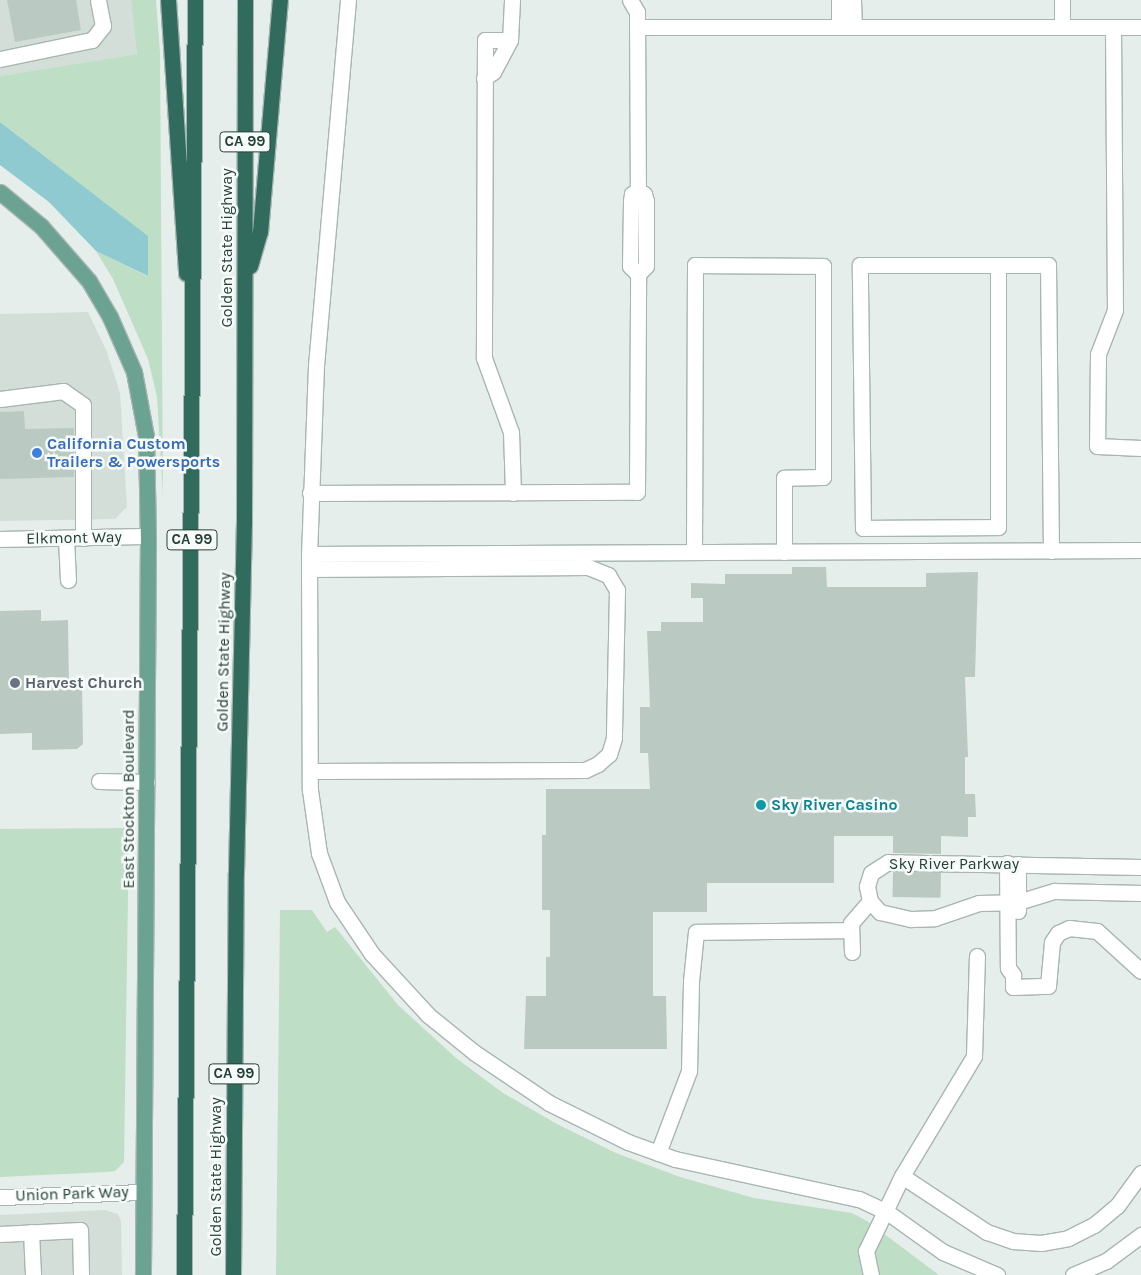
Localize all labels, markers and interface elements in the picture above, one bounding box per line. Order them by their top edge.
road number: CA 99 [219,130,271,154]
street label: Golden State Highway [217,168,237,328]
place label: California Custom Trailers & Powersports [47,434,220,472]
marker: California Custom Trailers & Powersports [31,447,43,459]
street label: Elkmont Way [26,528,122,548]
road number: CA 99 [166,528,218,552]
street label: Golden State Highway [213,572,235,732]
place label: Harvest Church [25,673,142,693]
marker: Harvest Church [9,677,21,689]
street label: East Stockton Boulevard [119,709,139,889]
place label: Sky River Casino [771,795,898,815]
marker: Sky River Casino [755,799,767,811]
street label: Sky River Parkway [889,854,1019,874]
road number: CA 99 [208,1062,260,1086]
street label: Golden State Highway [206,1097,226,1257]
street label: Union Park Way [15,1182,129,1206]

